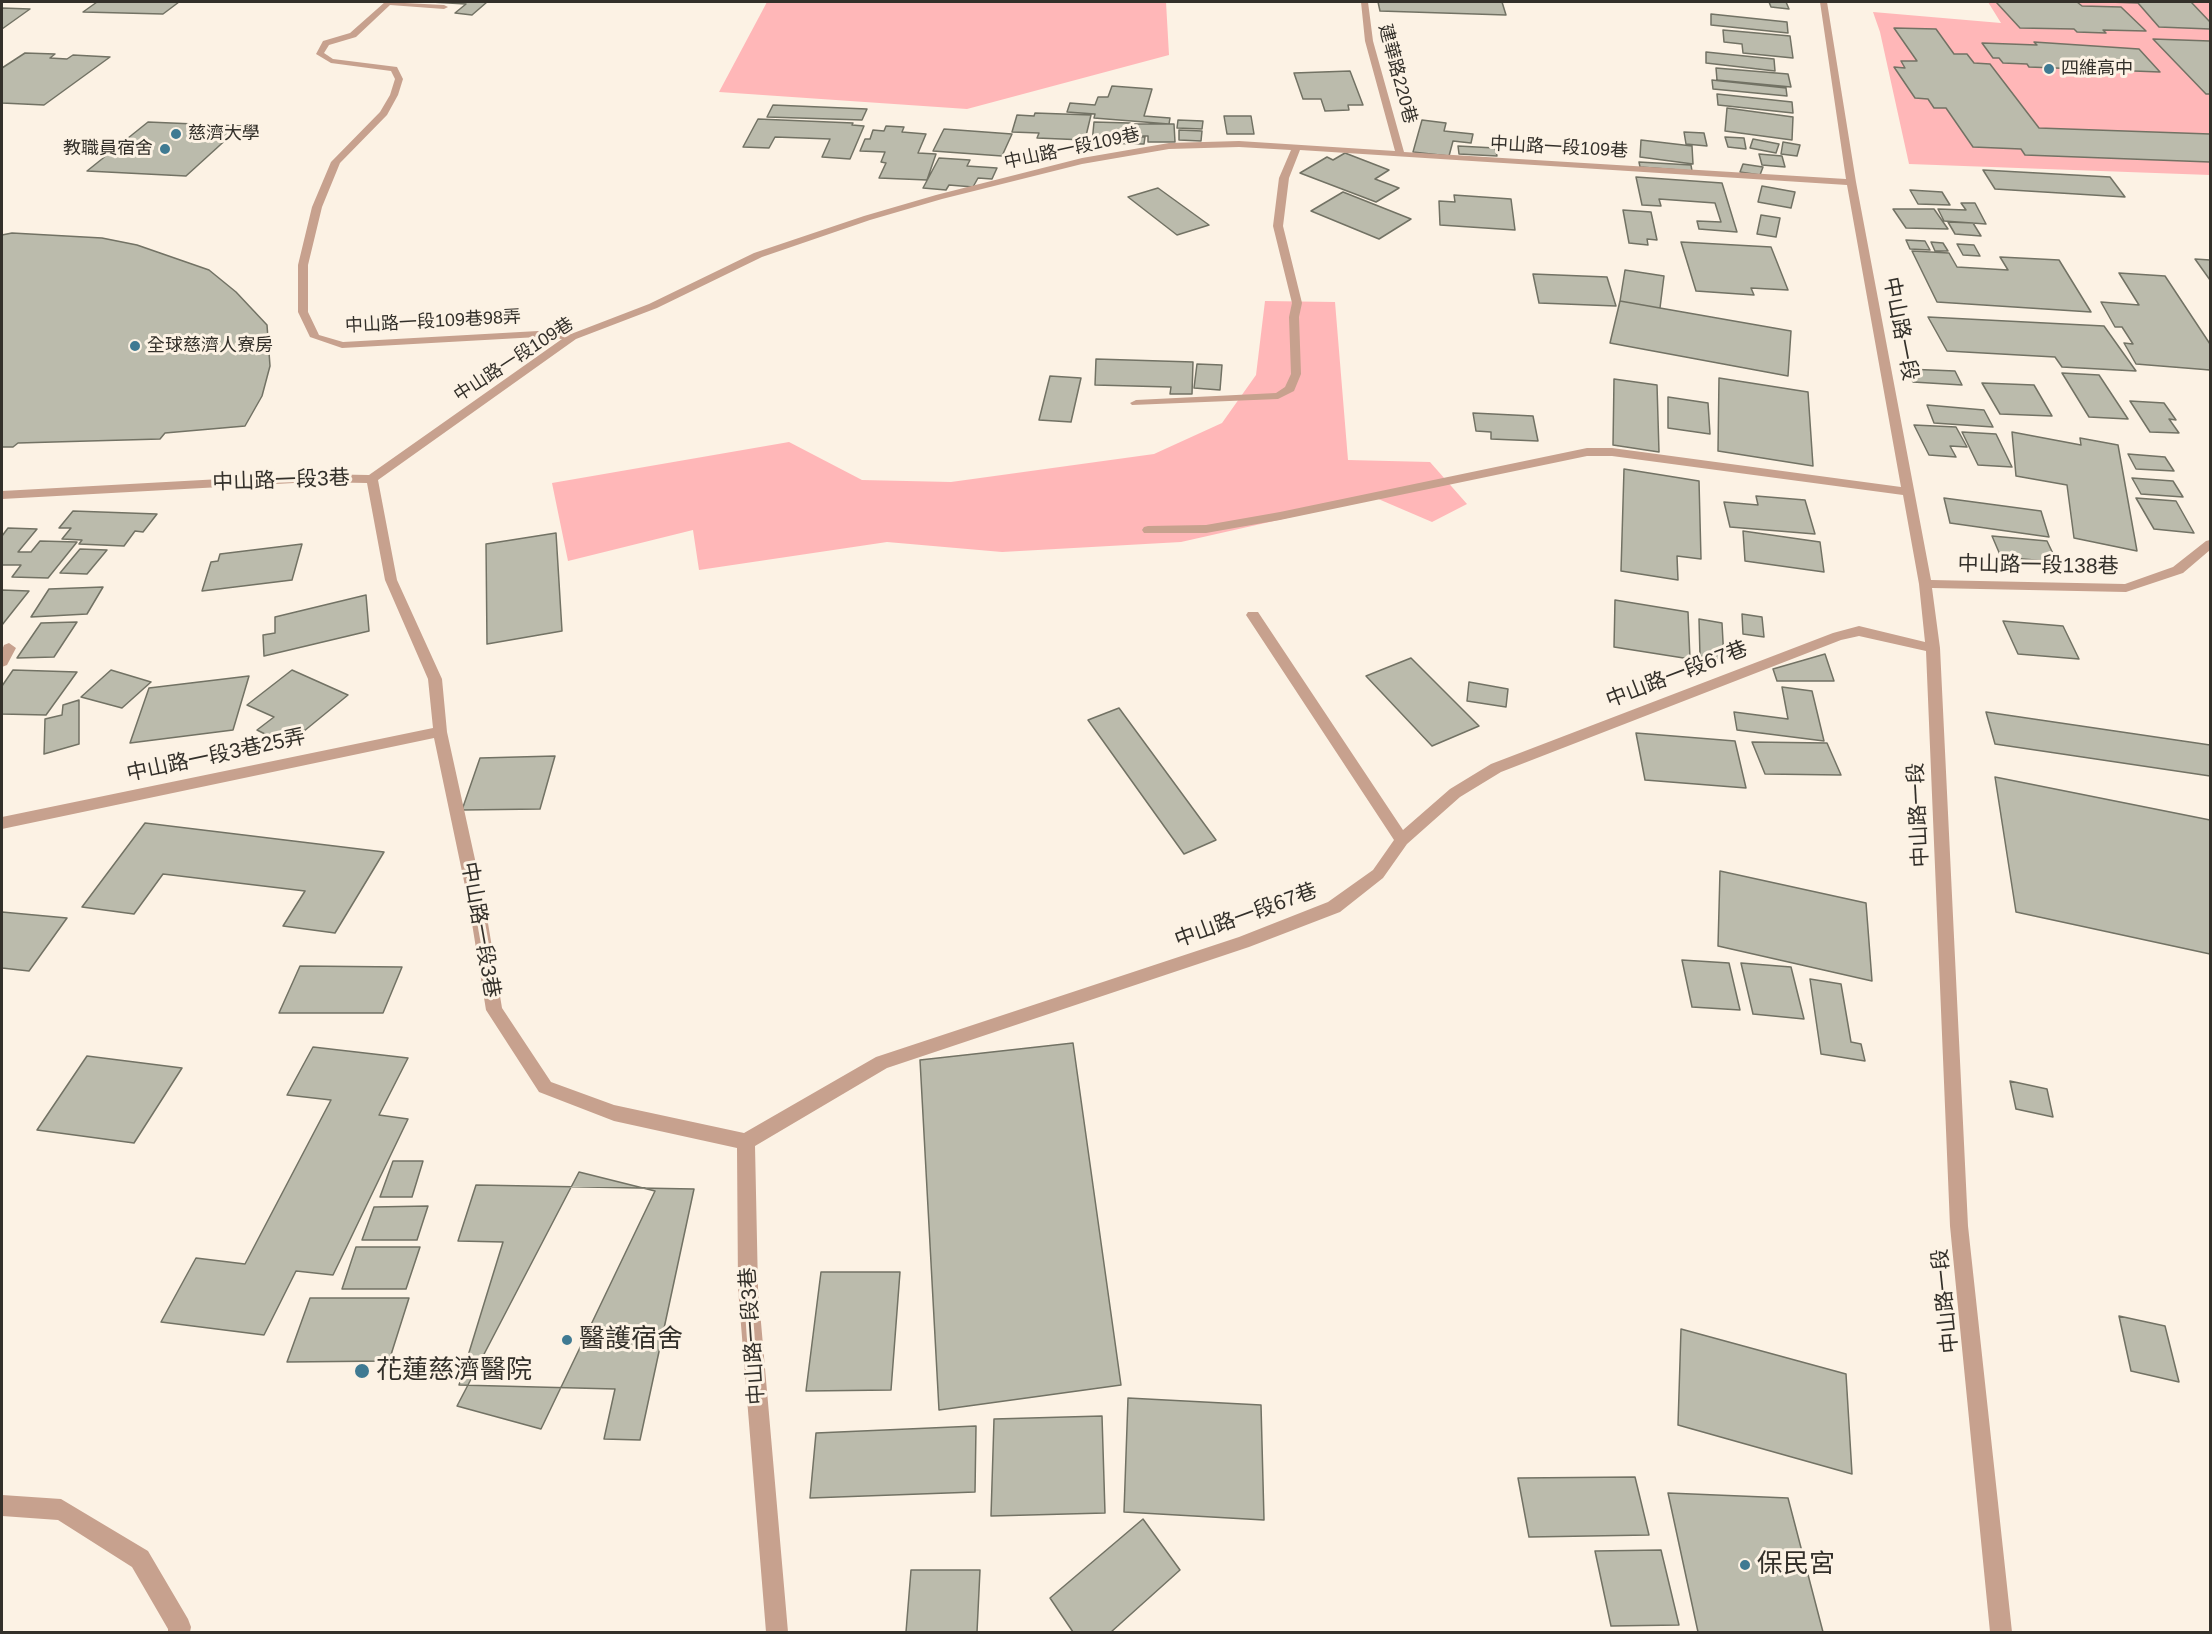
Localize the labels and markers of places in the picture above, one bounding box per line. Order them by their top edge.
place label: 四維高中 [2061,58,2133,80]
marker: 四維高中 [2042,62,2056,76]
place label: 慈濟大學 [188,123,260,145]
marker: 慈濟大學 [169,127,183,141]
place label: 教職員宿舍 [63,138,153,160]
marker: 教職員宿舍 [158,142,172,156]
place label: 全球慈濟人寮房 [147,335,273,357]
marker: 全球慈濟人寮房 [128,339,142,353]
place label: 醫護宿舍 [579,1324,683,1356]
marker: 醫護宿舍 [560,1333,574,1347]
place label: 花蓮慈濟醫院 [376,1355,532,1387]
marker: 花蓮慈濟醫院 [353,1362,371,1380]
place label: 保民宮 [1757,1549,1835,1581]
marker: 保民宮 [1738,1558,1752,1572]

